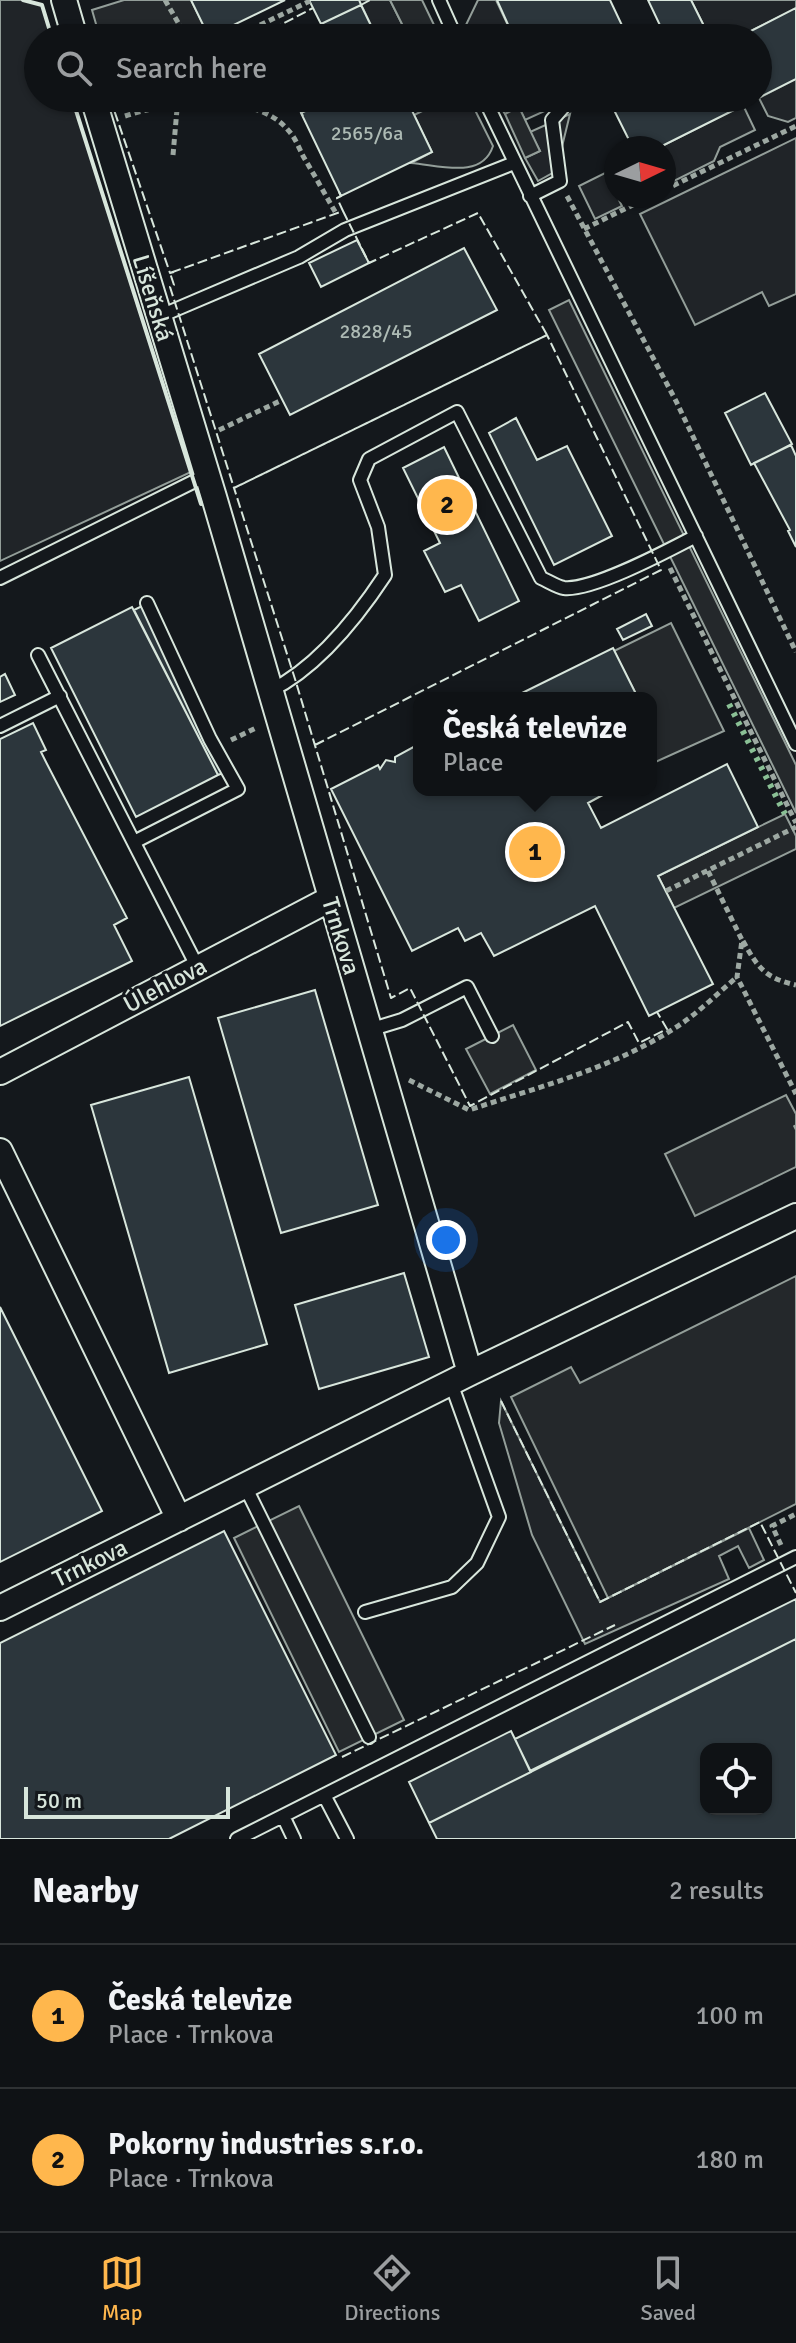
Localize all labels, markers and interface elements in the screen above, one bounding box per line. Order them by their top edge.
search box [24,24,772,112]
icon: search [52,46,96,90]
text: Search here [116,50,267,87]
house number: 2565/6a [331,121,403,146]
north arrow [604,136,676,208]
street label: Líšeňská [126,251,180,345]
house number: 2828/45 [339,319,413,344]
pin: 2 [421,475,473,535]
popup [413,692,657,796]
text: Česká televize [443,710,627,747]
text: Place [443,747,503,779]
pin: 1 [509,822,561,882]
street label: Trnkova [315,894,367,978]
street label: Úlehlova [118,951,212,1019]
your location [426,1220,466,1260]
street label: Trnkova [48,1532,132,1594]
map controls [700,1743,772,1815]
button: locate [700,1743,772,1815]
scale bar [24,1783,230,1819]
text: 50 m [36,1787,82,1814]
text: Nearby [32,1870,139,1912]
text: 2 results [669,1875,764,1907]
text: Česká televize [108,1982,292,2019]
text: 1 [51,2000,65,2032]
text: 100 m [695,2000,764,2032]
text: Place · Trnkova [108,2019,274,2051]
text: Pokorny industries s.r.o. [108,2126,424,2163]
text: 2 [51,2144,65,2176]
text: 180 m [695,2144,764,2176]
text: Place · Trnkova [108,2163,274,2195]
tab: Map [100,2251,144,2326]
tab: Directions [344,2251,440,2326]
tab: Saved [641,2251,696,2326]

